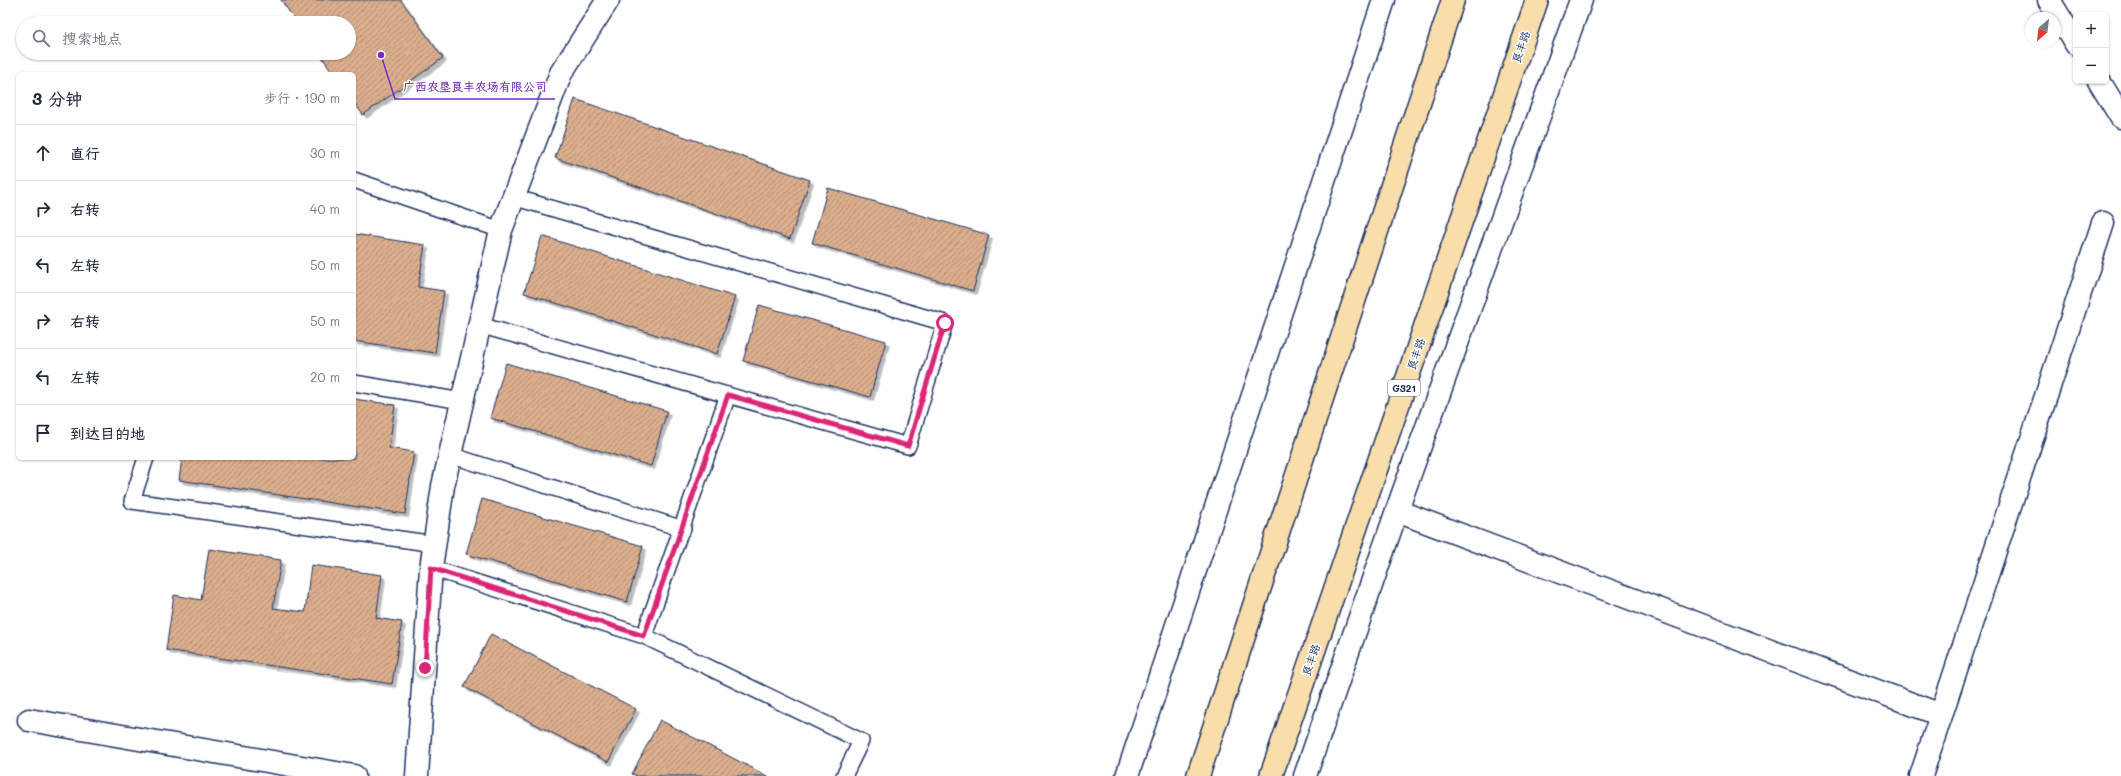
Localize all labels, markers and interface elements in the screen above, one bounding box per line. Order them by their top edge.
north arrow [2025,12,2061,48]
map controls [2073,12,2109,84]
button: + [2073,12,2109,48]
search box [16,16,356,60]
icon: search [30,27,52,49]
text: 搜索地点 [62,28,122,48]
street label: 良丰路 [1508,29,1533,65]
button: − [2073,48,2109,84]
callout: 广西农垦良丰农场有限公司 [395,75,555,99]
text: 广西农垦良丰农场有限公司 [403,78,547,94]
text: 3 分钟 [32,87,82,109]
text: 步行 · 190 m [264,89,340,106]
icon: ahead [32,142,54,164]
text: 直行 [70,143,100,163]
text: 30 m [310,144,340,161]
icon: right [32,198,54,220]
text: 右转 [70,199,100,219]
text: 40 m [310,200,340,217]
icon: left [32,254,54,276]
text: 左转 [70,255,100,275]
text: 50 m [310,256,340,273]
icon: right [32,310,54,332]
text: 右转 [70,311,100,331]
text: 50 m [310,312,340,329]
route start [936,314,954,332]
street label: 良丰路 [1403,336,1428,372]
icon: left [32,366,54,388]
text: 左转 [70,367,100,387]
text: 20 m [310,368,340,385]
road number: G321 [1388,380,1420,396]
icon: arrive [32,422,54,444]
text: 到达目的地 [70,423,145,443]
street label: 良丰路 [1298,642,1323,678]
route end [416,659,434,677]

